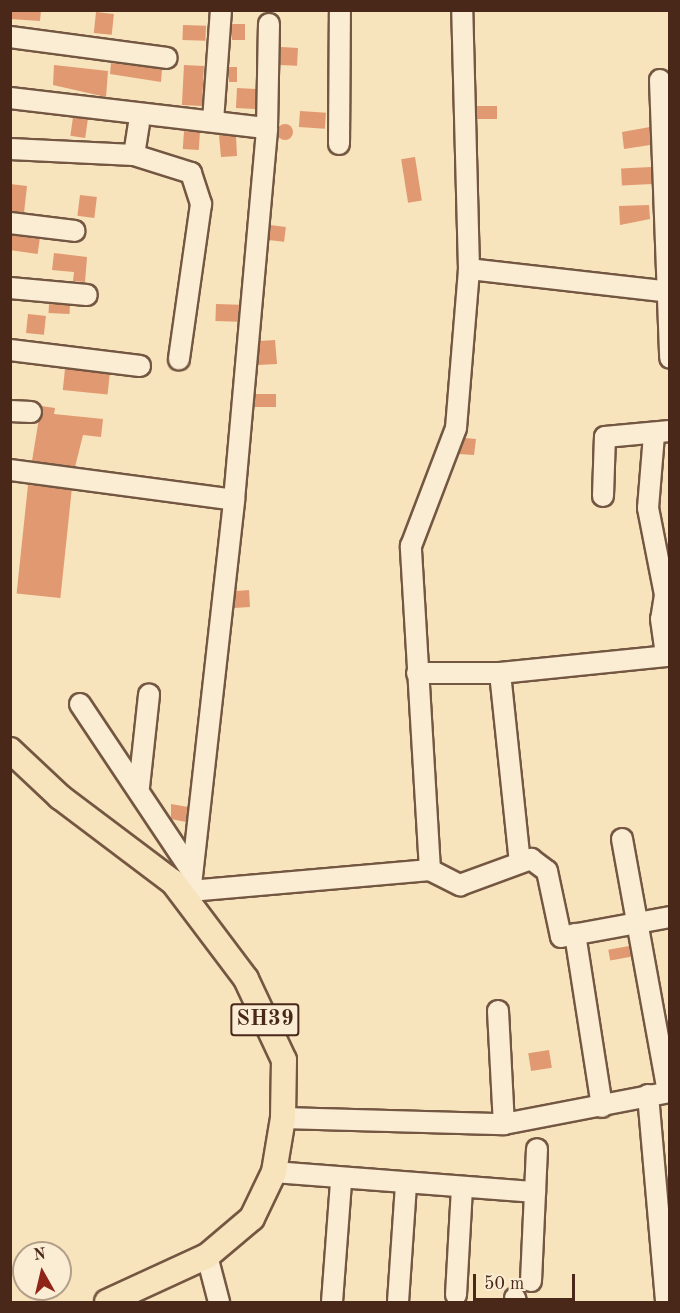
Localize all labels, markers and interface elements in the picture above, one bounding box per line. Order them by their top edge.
road number: SH39 [229,1001,301,1039]
north arrow [12,1241,72,1301]
text: N [33,1246,47,1264]
scale bar [476,1262,578,1300]
text: 50 m [484,1275,524,1293]

